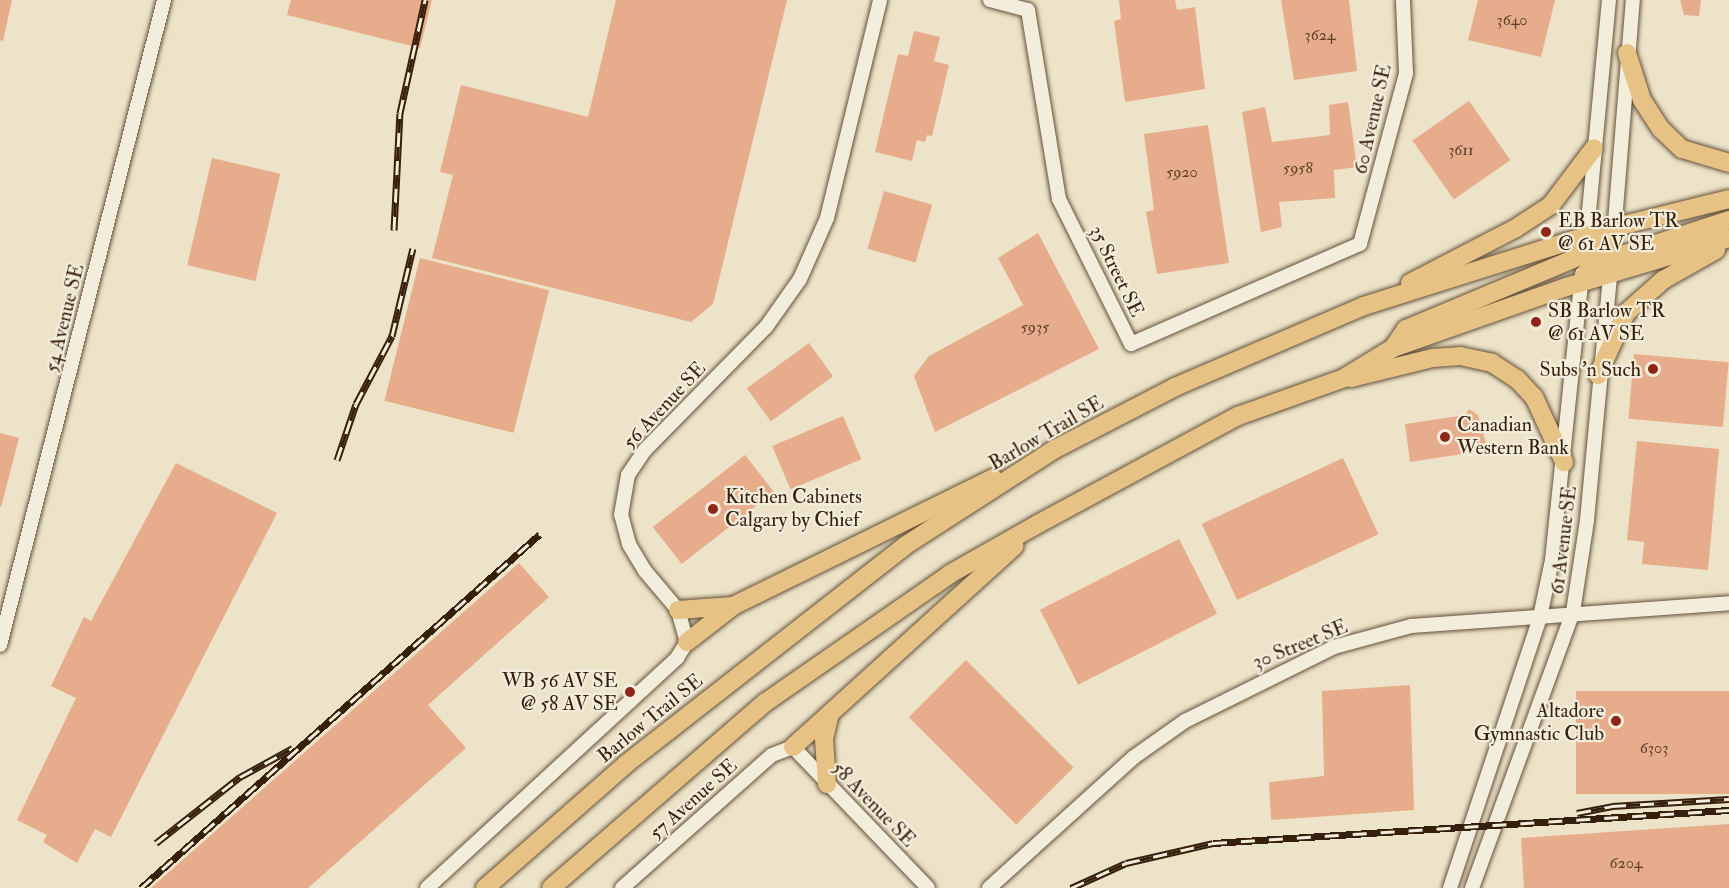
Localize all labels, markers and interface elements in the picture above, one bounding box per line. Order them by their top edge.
house number: 3640 [1496,10,1528,30]
house number: 3624 [1305,25,1335,45]
street label: 60 Avenue SE [1348,62,1396,176]
house number: 3611 [1448,140,1474,160]
house number: 5958 [1283,158,1313,178]
house number: 5920 [1166,162,1198,182]
place label: EB Barlow TR @ 61 AV SE [1558,208,1679,255]
street label: 35 Street SE [1085,221,1149,321]
marker: EB Barlow TR @ 61 AV SE [1539,225,1553,239]
street label: 54 Avenue SE [39,261,89,375]
place label: SB Barlow TR @ 61 AV SE [1548,298,1665,345]
marker: SB Barlow TR @ 61 AV SE [1529,315,1543,329]
house number: 5935 [1021,317,1049,337]
street label: 56 Avenue SE [617,356,711,454]
place label: Subs 'n Such [1540,357,1641,381]
marker: Subs 'n Such [1646,362,1660,376]
street label: Barlow Trail SE [984,391,1108,475]
place label: Canadian Western Bank [1457,413,1569,460]
marker: Canadian Western Bank [1438,430,1452,444]
street label: 61 Avenue SE [1544,484,1582,596]
place label: Kitchen Cabinets Calgary by Chief [725,485,862,532]
marker: Kitchen Cabinets Calgary by Chief [706,502,720,516]
street label: 30 Street SE [1249,614,1351,674]
place label: WB 56 AV SE @ 58 AV SE [502,668,618,715]
street label: Barlow Trail SE [593,668,707,768]
marker: WB 56 AV SE @ 58 AV SE [623,685,637,699]
place label: Altadore Gymnastic Club [1474,698,1604,745]
marker: Altadore Gymnastic Club [1609,714,1623,728]
house number: 6303 [1640,738,1668,758]
street label: 57 Avenue SE [644,753,742,845]
street label: 58 Avenue SE [827,756,921,852]
house number: 6204 [1610,853,1642,873]

